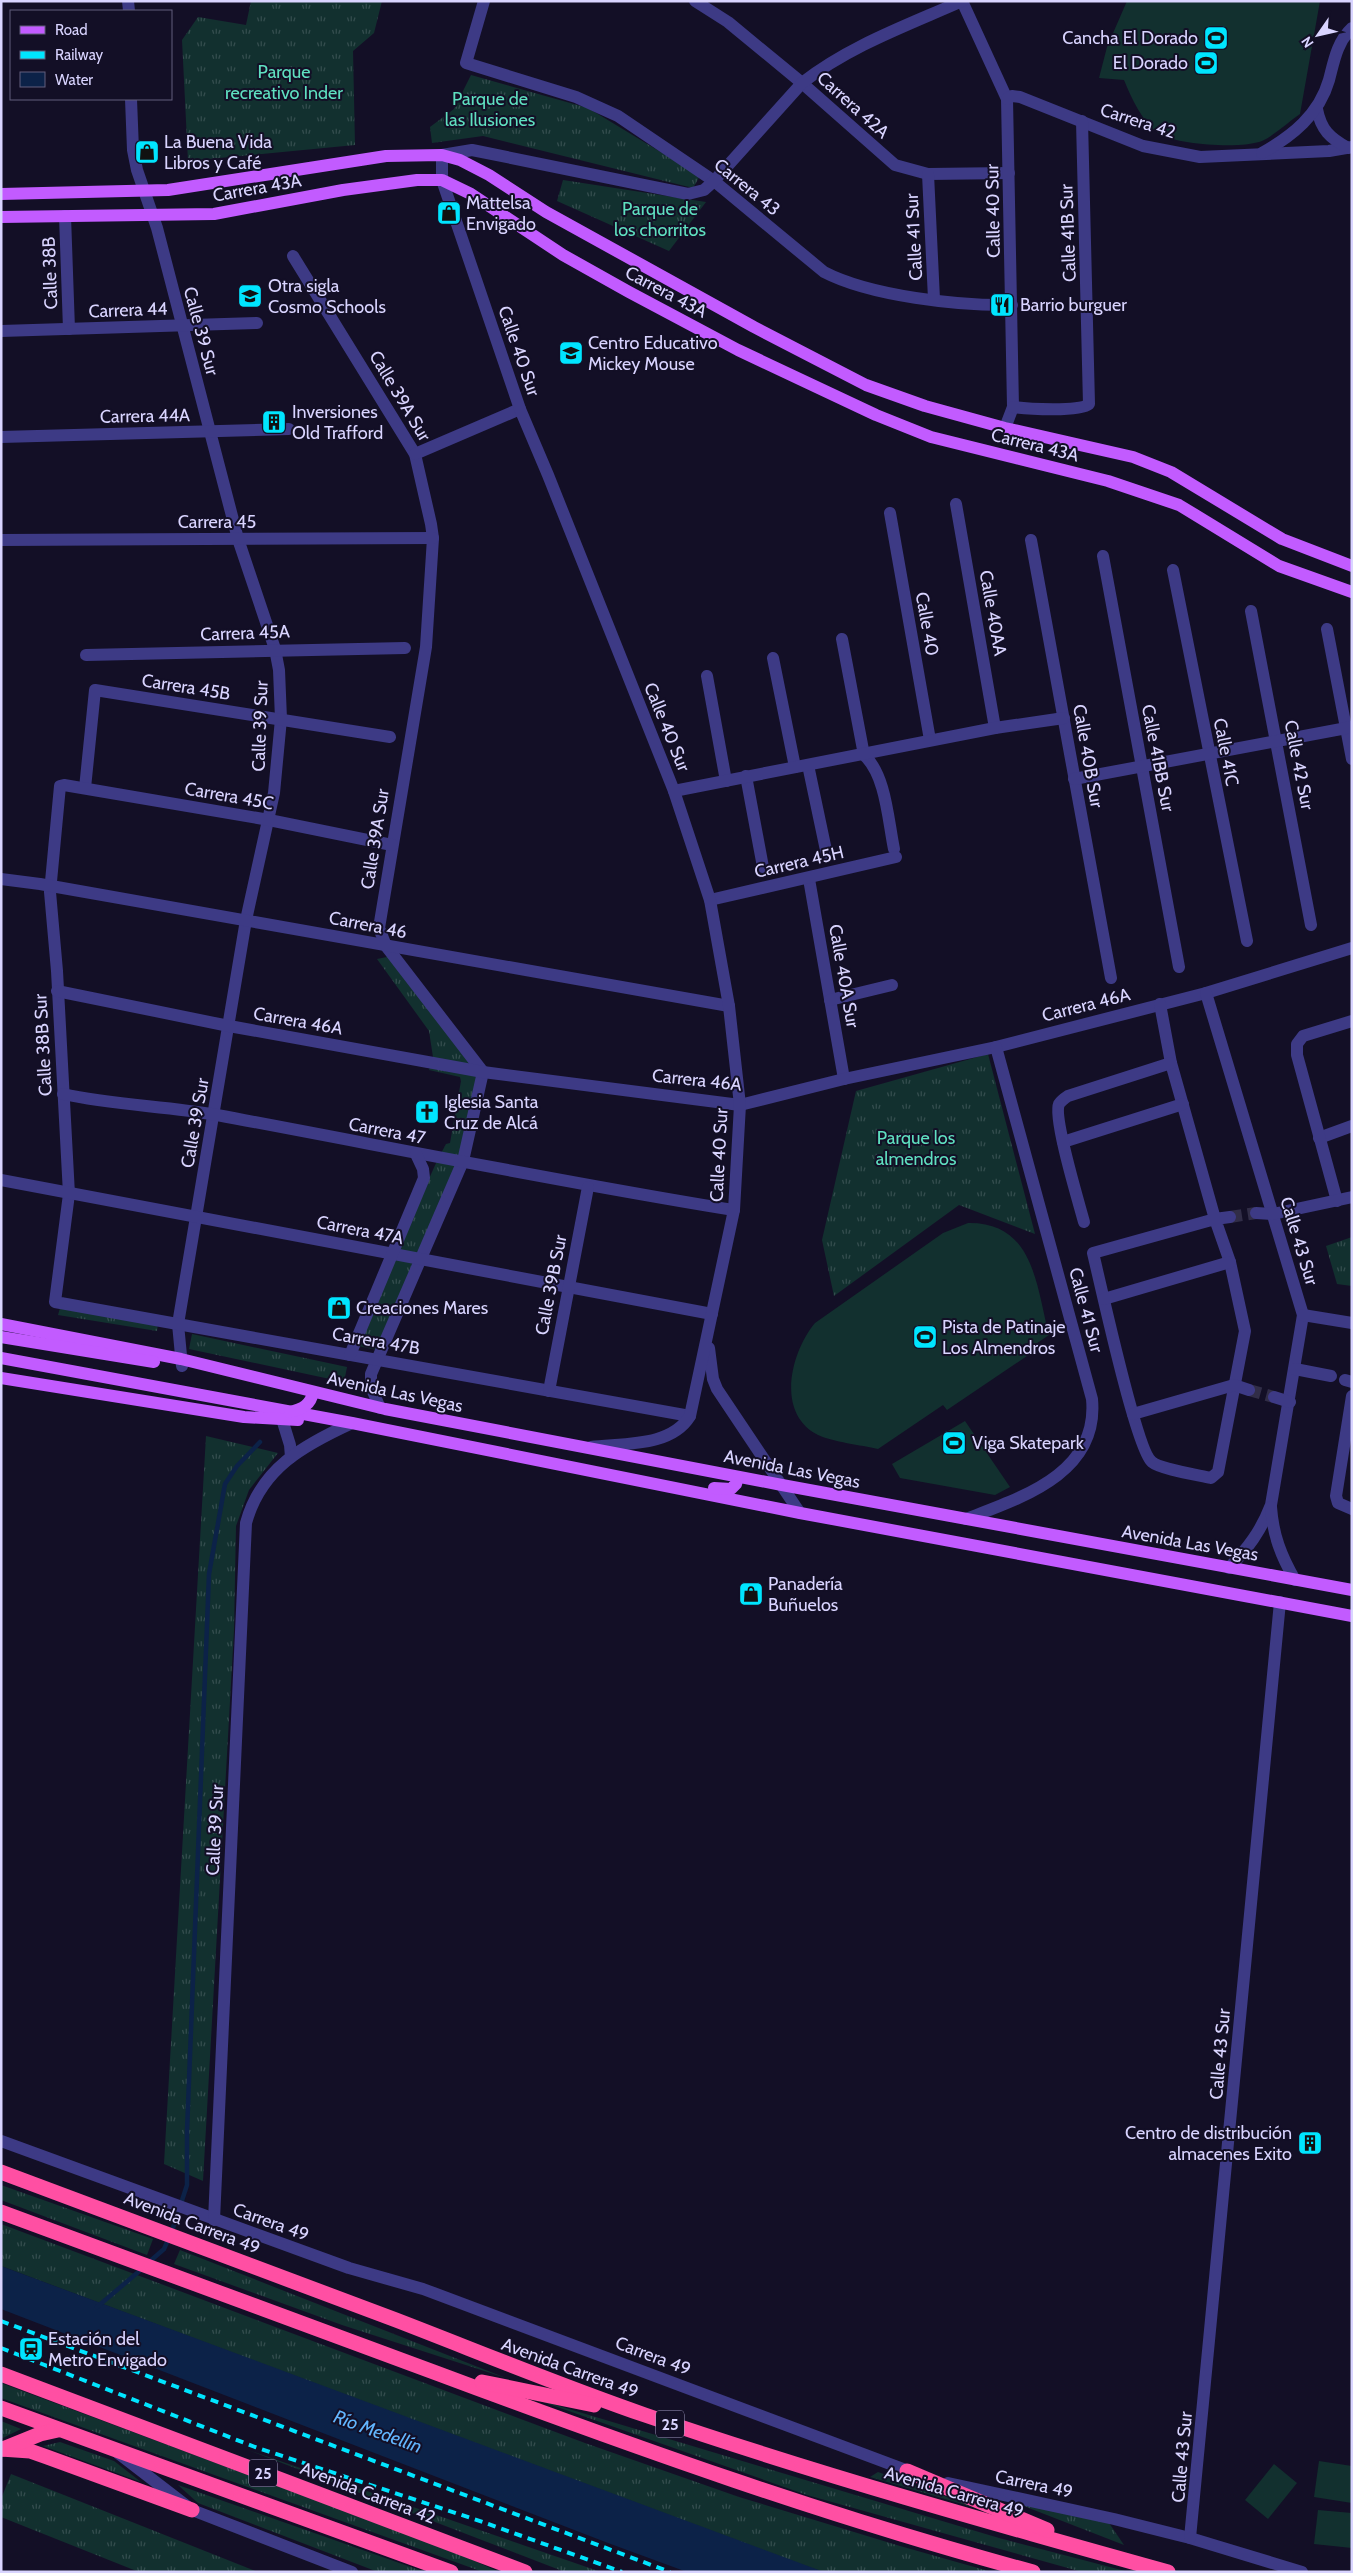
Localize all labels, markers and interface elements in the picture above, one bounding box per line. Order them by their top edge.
legend [10,10,172,100]
north arrow [1293,10,1343,60]
text: Road [55,21,88,39]
sports icon: Cancha El Dorado [1203,25,1229,51]
place label: Cancha El Dorado [1062,27,1198,49]
text: N [1297,33,1317,51]
text: Railway [55,46,104,64]
sports icon: El Dorado [1193,50,1219,76]
place label: El Dorado [1113,52,1188,74]
park label: Parque recreativo Inder [225,61,343,104]
street label: Carrera 42A [812,67,894,143]
text: Water [55,71,93,89]
park label: Parque de las Ilusiones [445,88,535,131]
street label: Carrera 42 [1097,98,1179,144]
place label: La Buena Vida Libros y Café [164,131,272,174]
shop icon: La Buena Vida Libros y Café [134,139,160,165]
street label: Carrera 43 [710,154,784,220]
street label: Calle 40 Sur [981,164,1005,258]
street label: Carrera 43A [211,169,303,207]
street label: Calle 41B Sur [1055,183,1081,282]
place label: Mattelsa Envigado [466,192,536,235]
street label: Calle 41 Sur [901,193,927,281]
park label: Parque de los chorritos [614,198,706,241]
shop icon: Mattelsa Envigado [436,200,462,226]
street label: Calle 38B [38,236,62,310]
street label: Carrera 43A [621,261,711,323]
place label: Otra sigla Cosmo Schools [268,275,386,318]
school or university icon: Otra sigla Cosmo Schools [237,283,263,309]
street label: Calle 39 Sur [179,284,223,378]
restaurant icon: Barrio burguer [989,292,1015,318]
place label: Barrio burguer [1020,294,1127,316]
street label: Carrera 44 [88,298,168,322]
street label: Calle 40 Sur [493,303,545,399]
place label: Centro Educativo Mickey Mouse [588,332,718,375]
school or university icon: Centro Educativo Mickey Mouse [558,340,584,366]
street label: Calle 39A Sur [364,347,436,445]
place label: Inversiones Old Trafford [292,401,383,444]
street label: Carrera 44A [100,404,190,428]
building icon: Inversiones Old Trafford [261,409,287,435]
street label: Carrera 43A [989,423,1081,467]
street label: Carrera 45 [178,511,256,533]
street label: Calle 40AA [975,569,1011,657]
street label: Calle 40 [911,590,943,658]
street label: Carrera 45A [200,620,290,646]
street label: Carrera 45B [140,669,232,705]
street label: Calle 40 Sur [639,679,695,775]
street label: Calle 39 Sur [247,680,273,772]
street label: Calle 40B Sur [1068,703,1108,810]
street label: Calle 41BB Sur [1137,703,1179,814]
street label: Calle 41C [1209,716,1243,788]
street label: Calle 42 Sur [1280,718,1319,812]
street label: Carrera 45C [183,777,275,815]
street label: Calle 39A Sur [356,787,394,891]
street label: Carrera 45H [752,841,846,883]
street label: Carrera 46 [327,907,409,943]
street label: Calle 40A Sur [824,922,864,1030]
street label: Carrera 46A [1040,983,1132,1027]
street label: Calle 38B Sur [29,993,57,1097]
street label: Carrera 46A [252,1002,344,1040]
street label: Carrera 46A [651,1064,743,1096]
street label: Calle 39 Sur [176,1076,214,1170]
place label: Iglesia Santa Cruz de Alcá [444,1091,539,1134]
church icon: Iglesia Santa Cruz de Alcá [414,1099,440,1125]
street label: Calle 40 Sur [706,1107,732,1202]
street label: Carrera 47 [347,1113,427,1149]
park label: Parque los almendros [876,1127,956,1170]
street label: Calle 43 Sur [1275,1194,1323,1288]
street label: Carrera 47A [315,1211,405,1249]
street label: Calle 39B Sur [531,1233,572,1337]
street label: Calle 41 Sur [1064,1265,1108,1355]
shop icon: Creaciones Mares [326,1295,352,1321]
place label: Creaciones Mares [356,1297,488,1319]
place label: Pista de Patinaje Los Almendros [942,1316,1066,1359]
street label: Carrera 47B [330,1322,422,1360]
sports icon: Pista de Patinaje Los Almendros [912,1324,938,1350]
street label: Avenida Las Vegas [325,1367,465,1417]
sports icon: Viga Skatepark [941,1430,967,1456]
place label: Viga Skatepark [972,1432,1085,1454]
street label: Avenida Las Vegas [722,1445,862,1493]
street label: Avenida Las Vegas [1120,1520,1260,1566]
place label: Panadería Buñuelos [768,1573,843,1616]
shop icon: Panadería Buñuelos [738,1581,764,1607]
street label: Calle 39 Sur [202,1784,228,1876]
street label: Calle 43 Sur [1205,2007,1235,2100]
place label: Centro de distribución almacenes Exito [1125,2122,1292,2165]
building icon: Centro de distribución almacenes Exito [1297,2130,1323,2156]
street label: Avenida Carrera 49 [121,2187,263,2259]
street label: Carrera 49 [230,2198,312,2246]
place label: Estación del Metro Envigado [48,2328,167,2371]
street label: Carrera 49 [612,2332,694,2380]
street label: Avenida Carrera 49 [499,2333,641,2403]
station icon: Estación del Metro Envigado [18,2336,44,2362]
water label: Río Medellín [330,2405,425,2458]
road number: 25 [656,2410,684,2438]
street label: Calle 43 Sur [1167,2410,1197,2503]
street label: Avenida Carrera 42 [297,2457,439,2529]
road number: 25 [249,2460,277,2486]
street label: Avenida Carrera 49 [882,2462,1026,2522]
street label: Carrera 49 [993,2465,1075,2503]

